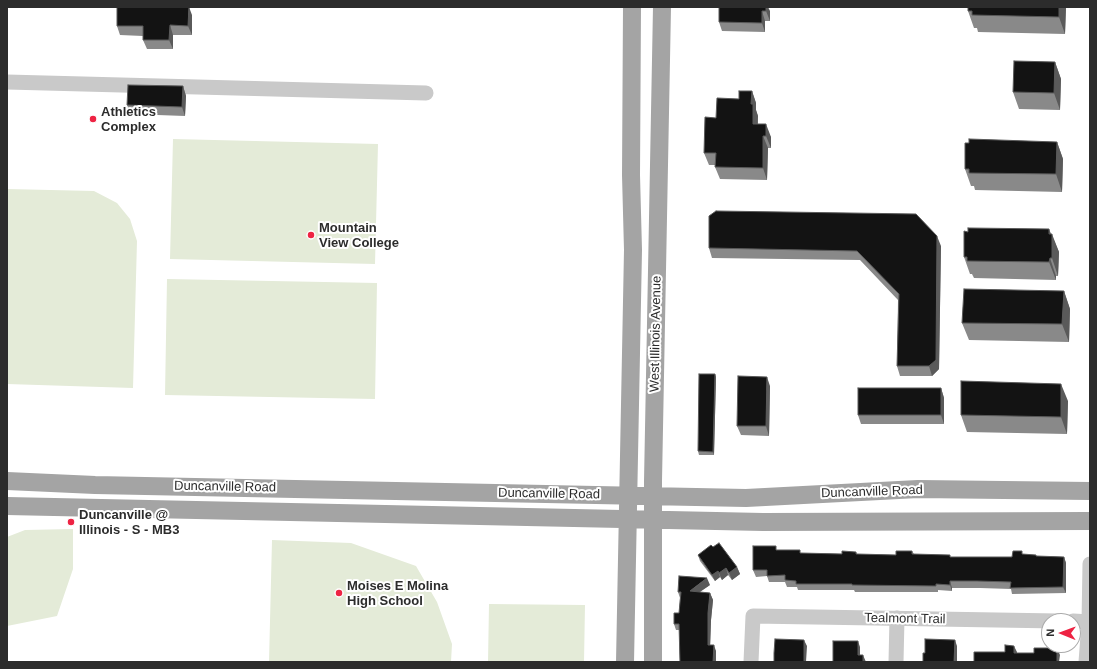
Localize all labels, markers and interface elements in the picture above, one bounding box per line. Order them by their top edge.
place label: Athletics Complex [101,104,156,135]
marker: Athletics Complex [88,114,98,124]
place label: Mountain View College [319,220,399,251]
marker: Mountain View College [306,230,316,240]
street label: West Illinois Avenue [647,276,665,392]
street label: Duncanville Road [174,478,276,496]
street label: Duncanville Road [821,482,923,502]
street label: Duncanville Road [498,485,600,503]
place label: Duncanville @ Illinois - S - MB3 [79,507,179,538]
marker: Duncanville @ Illinois - S - MB3 [66,517,76,527]
place label: Moises E Molina High School [347,578,448,609]
marker: Moises E Molina High School [334,588,344,598]
street label: Tealmont Trail [864,610,946,628]
north arrow [1041,613,1081,653]
text: N [1044,629,1056,637]

